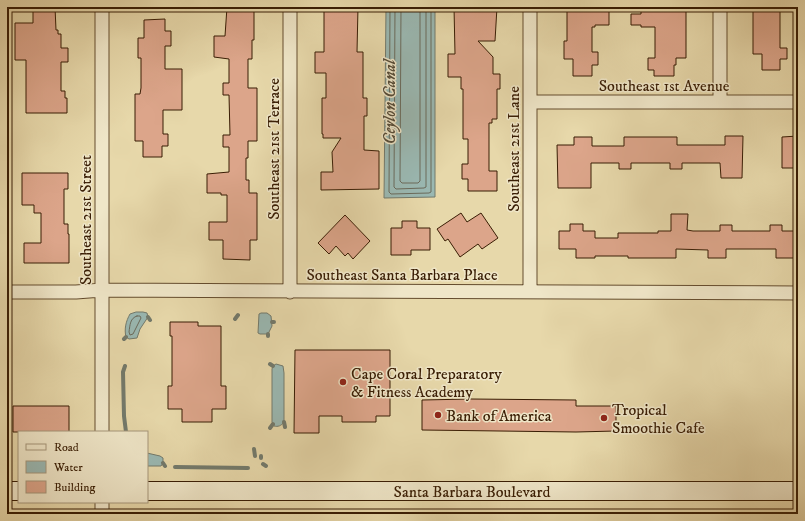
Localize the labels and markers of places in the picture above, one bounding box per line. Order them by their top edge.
place label: Cape Coral Preparatory & Fitness Academy [351,364,502,402]
marker: Cape Coral Preparatory & Fitness Academy [338,377,348,387]
place label: Tropical Smoothie Cafe [612,400,705,438]
place label: Bank of America [446,406,552,426]
marker: Bank of America [433,410,443,420]
marker: Tropical Smoothie Cafe [599,413,609,423]

